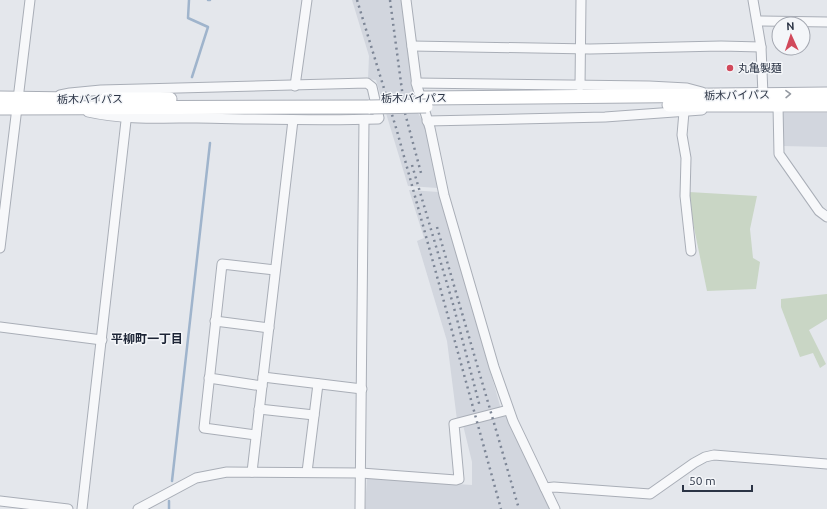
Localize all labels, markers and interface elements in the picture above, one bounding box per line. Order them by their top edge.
north arrow [771,16,811,56]
text: N [786,20,795,32]
place label: 丸亀製麺 [738,62,782,74]
marker: 丸亀製麺 [725,63,735,73]
street label: 栃木バイパス [704,88,770,102]
one-way arrow [785,90,791,99]
street label: 栃木バイパス [381,92,447,104]
street label: 栃木バイパス [57,93,123,105]
district label: 平柳町一丁目 [111,332,183,345]
scale bar [683,467,752,493]
text: 50 m [689,474,716,487]

